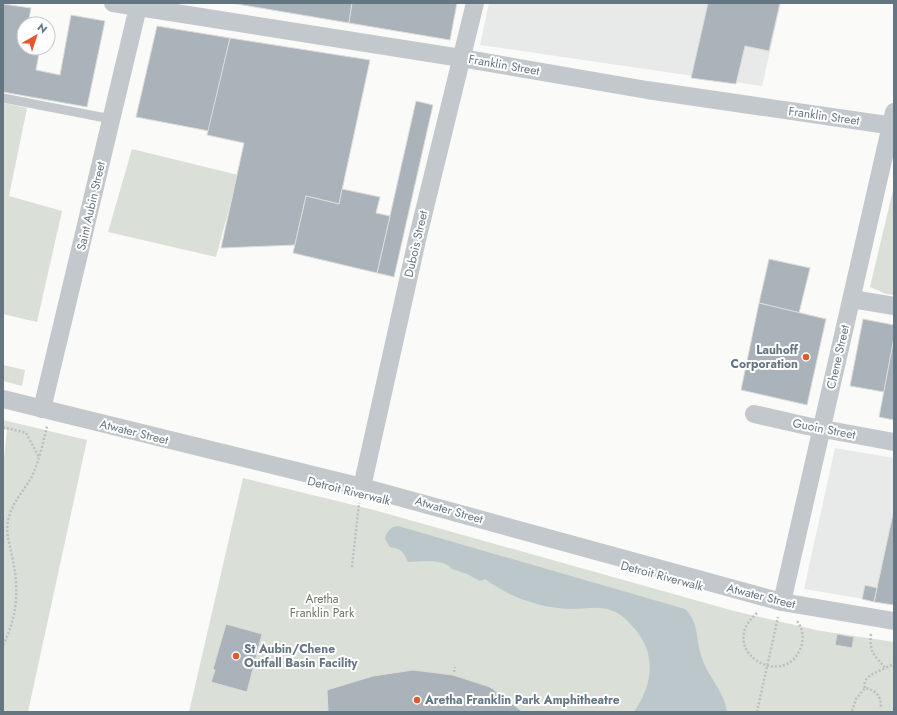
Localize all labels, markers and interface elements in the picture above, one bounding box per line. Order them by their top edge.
north arrow [16,16,56,56]
text: N [34,19,51,37]
street label: Franklin Street [467,50,541,80]
street label: Franklin Street [787,102,861,130]
street label: Saint Aubin Street [72,160,110,252]
street label: Dubois Street [400,209,432,279]
street label: Chene Street [822,323,854,391]
place label: Lauhoff Corporation [731,341,799,373]
marker: Lauhoff Corporation [801,352,811,362]
street label: Guoin Street [791,414,857,444]
street label: Atwater Street [98,415,170,449]
street label: Detroit Riverwalk [306,472,393,510]
street label: Atwater Street [413,492,485,528]
street label: Detroit Riverwalk [619,556,706,596]
street label: Atwater Street [725,579,797,613]
park label: Aretha Franklin Park [290,590,355,622]
place label: St Aubin/Chene Outfall Basin Facility [244,640,358,672]
marker: St Aubin/Chene Outfall Basin Facility [231,651,241,661]
place label: Aretha Franklin Park Amphitheatre [424,691,620,709]
marker: Aretha Franklin Park Amphitheatre [412,695,422,705]

